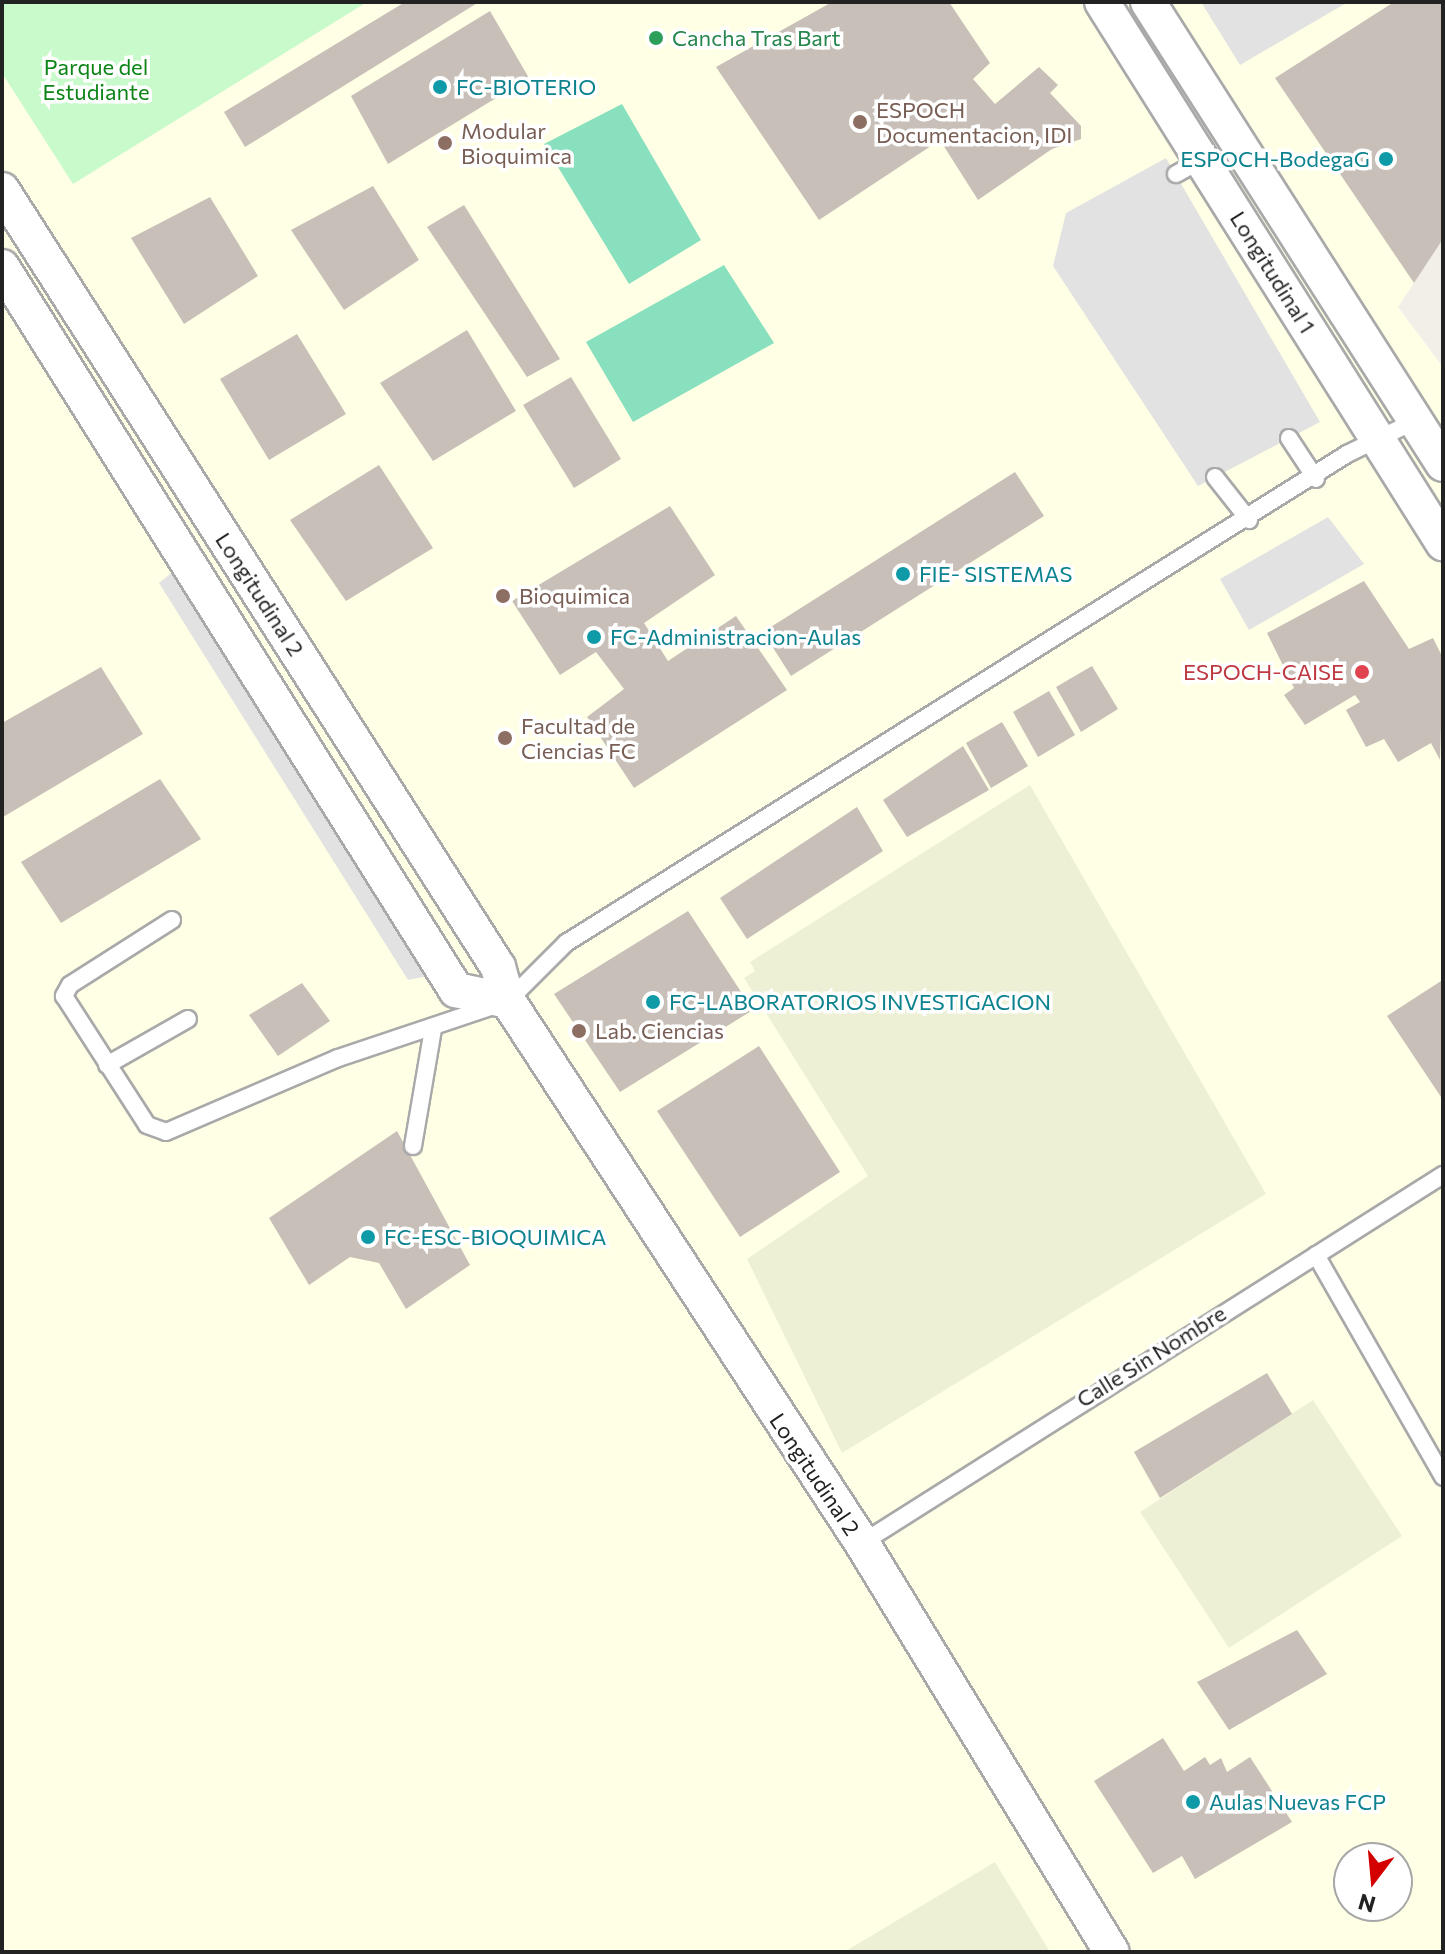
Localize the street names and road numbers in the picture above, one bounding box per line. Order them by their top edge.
street label: Longitudinal 1 [1225,206,1321,338]
street label: Longitudinal 2 [210,527,310,661]
street label: Calle Sin Nombre [1072,1300,1230,1412]
street label: Longitudinal 2 [764,1408,866,1540]

